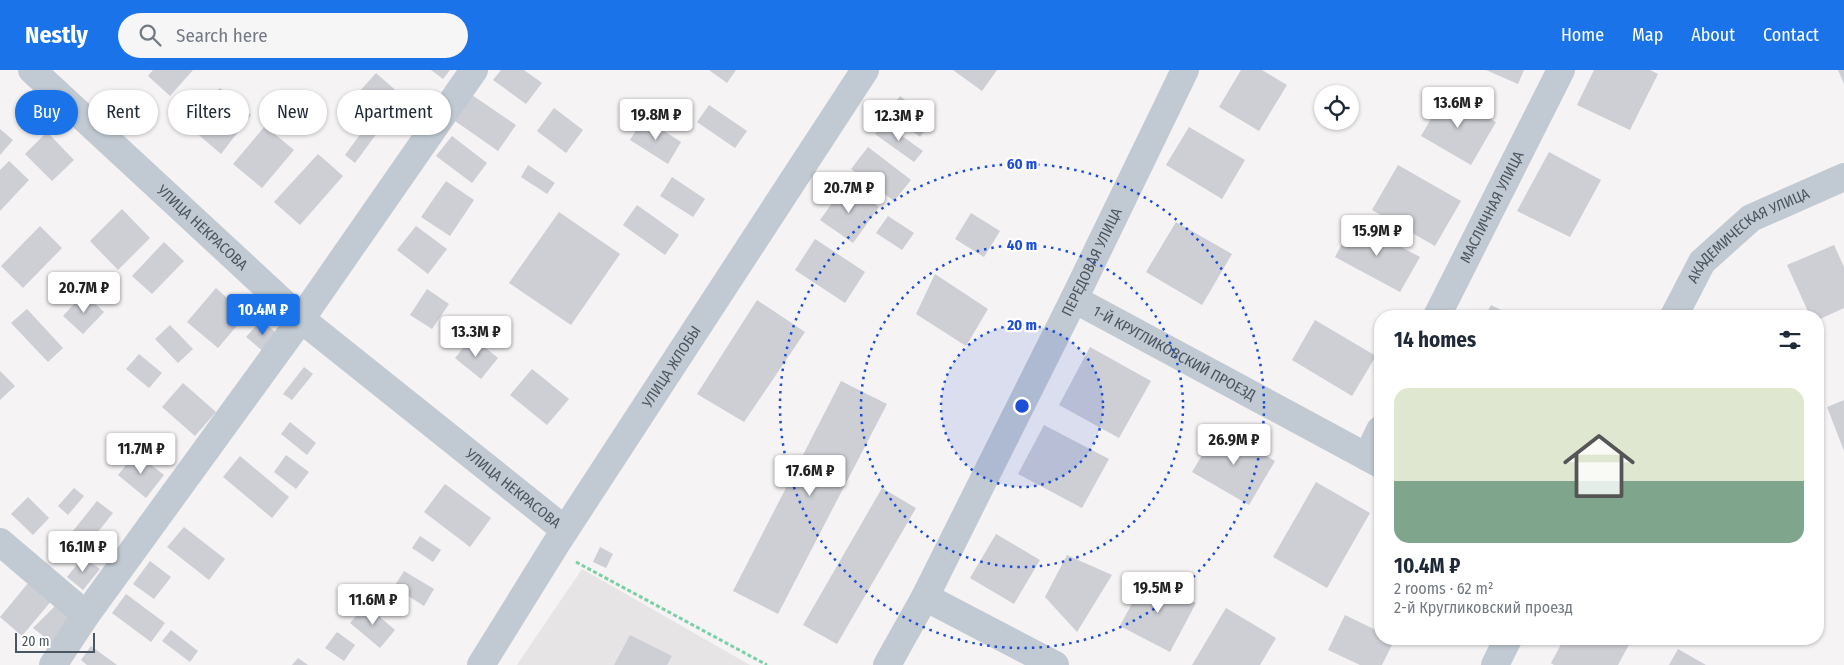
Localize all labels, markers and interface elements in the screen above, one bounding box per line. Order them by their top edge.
search box [118,13,468,58]
text: Nestly [25,21,88,49]
icon: search [136,21,164,49]
text: Search here [176,24,268,47]
text: Home [1561,24,1604,46]
text: Map [1632,24,1663,46]
text: About [1691,24,1735,46]
text: Contact [1763,24,1819,46]
map controls [1314,85,1359,130]
button: locate [1314,85,1359,130]
pin: 13.6M ₽ [1412,87,1504,129]
chip: Buy [15,90,78,135]
chip: Rent [88,90,158,135]
chip: Filters [168,90,249,135]
chip: New [259,90,327,135]
chip: Apartment [337,90,451,135]
text: 13.6M ₽ [1433,93,1483,112]
pin: 19.8M ₽ [610,98,702,141]
pin: 12.3M ₽ [853,100,945,142]
text: 19.8M ₽ [631,105,681,124]
text: 12.3M ₽ [874,106,924,125]
street label: МАСЛИЧНАЯ УЛИЦА [1456,148,1528,266]
text: 60 m [1007,155,1037,173]
pin: 20.7M ₽ [803,172,895,214]
text: 20.7M ₽ [824,178,874,197]
street label: УЛИЦА НЕКРАСОВА [152,181,251,274]
street label: АКАДЕМИЧЕСКАЯ УЛИЦА [1684,184,1812,286]
street label: ПЕРЕДОВАЯ УЛИЦА [1058,205,1126,319]
pin: 15.9M ₽ [1331,214,1423,257]
text: 15.9M ₽ [1352,221,1402,240]
text: 40 m [1007,236,1037,254]
pin: 20.7M ₽ [38,272,130,314]
text: 20.7M ₽ [59,278,109,297]
pin: 10.4M ₽ [217,294,309,336]
text: 10.4M ₽ [238,300,288,319]
street label: 1-Й КРУГЛИКОВСКИЙ ПРОЕЗД [1090,302,1259,404]
pin: 13.3M ₽ [430,316,522,358]
text: 20 m [1006,316,1037,334]
text: 13.3M ₽ [451,322,501,341]
street label: УЛИЦА ЖЛОБЫ [638,323,705,412]
icon: filters [1776,326,1804,354]
text: 14 homes [1394,327,1476,353]
centre of rings [1013,397,1031,415]
icon: home [1554,421,1644,511]
pin: 26.9M ₽ [1188,424,1280,466]
text: 26.9M ₽ [1209,430,1259,449]
pin: 11.7M ₽ [95,432,187,475]
text: 11.7M ₽ [117,439,165,458]
street label: УЛИЦА НЕКРАСОВА [461,444,564,532]
pin: 17.6M ₽ [764,454,856,497]
text: 17.6M ₽ [786,461,834,480]
pin: 16.1M ₽ [37,530,129,573]
text: 16.1M ₽ [59,537,107,556]
text: 10.4M ₽ [1394,553,1460,579]
pin: 19.5M ₽ [1112,572,1204,614]
text: 19.5M ₽ [1133,578,1183,597]
text: 2 rooms · 62 m² [1394,579,1493,598]
pin: 11.6M ₽ [327,584,419,626]
text: 11.6M ₽ [349,590,397,609]
text: 2-й Кругликовский проезд [1394,598,1573,617]
scale bar [15,630,95,653]
text: 20 m [22,633,50,650]

